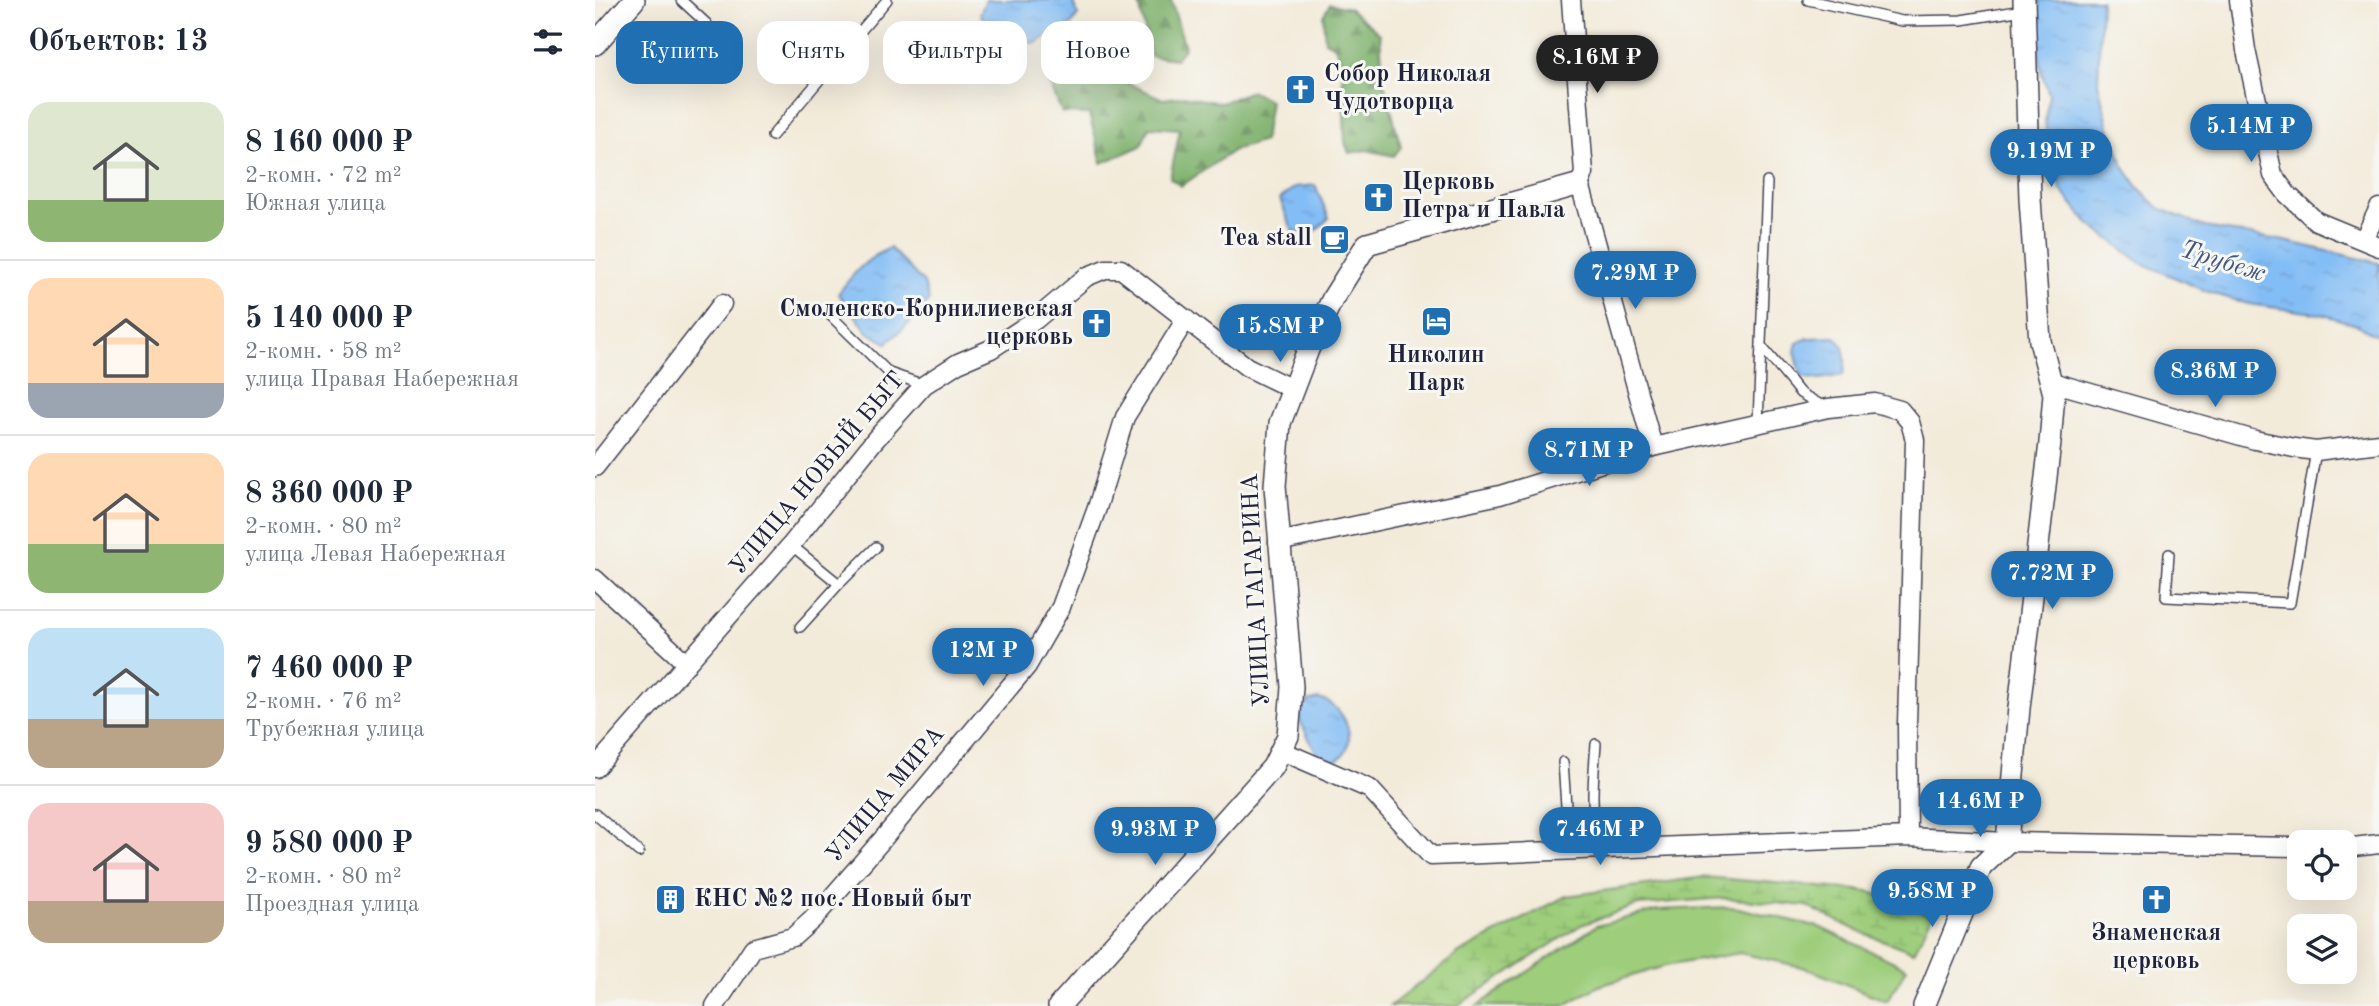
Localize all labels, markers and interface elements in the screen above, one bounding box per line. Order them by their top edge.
chip: Купить [616,21,743,84]
chip: Снять [757,21,869,84]
chip: Фильтры [883,21,1027,84]
chip: Новое [1041,21,1154,84]
icon: filters [529,23,567,61]
text: Объектов: 13 [28,27,208,57]
pin: 8.16M ₽ [1532,36,1662,95]
text: 8.16M ₽ [1552,46,1642,69]
place label: Собор Николая Чудотворца [1324,63,1491,115]
church icon: Собор Николая Чудотворца [1284,72,1318,106]
pin: 5.14M ₽ [2186,104,2316,164]
text: 5.14M ₽ [2206,115,2296,138]
text: 8 160 000 ₽ [245,128,413,158]
icon: home [84,130,168,214]
pin: 9.19M ₽ [1986,130,2116,189]
text: 9.19M ₽ [2006,140,2096,163]
text: 2-комн. · 72 m² [245,164,402,187]
place label: Церковь Петра и Павла [1402,171,1565,223]
church icon: Церковь Петра и Павла [1362,180,1396,214]
text: Южная улица [245,192,386,215]
cafe icon: Tea stall [1318,222,1352,256]
place label: Tea stall [1220,227,1312,251]
water label: Трубеж [2177,237,2269,287]
pin: 7.29M ₽ [1570,252,1700,311]
text: 7.29M ₽ [1590,262,1680,285]
place label: Смоленско-Корнилиевская церковь [780,298,1073,350]
text: 5 140 000 ₽ [245,304,413,334]
pin: 15.8M ₽ [1215,304,1345,364]
hotel icon: Николин Парк [1419,305,1453,339]
icon: home [84,306,168,390]
church icon: Смоленско-Корнилиевская церковь [1079,307,1113,341]
text: 15.8M ₽ [1235,315,1325,338]
text: 2-комн. · 58 m² [245,340,402,363]
place label: Николин Парк [1387,344,1485,396]
pin: 8.36M ₽ [2150,350,2280,409]
text: 8.36M ₽ [2170,360,2260,383]
street label: УЛИЦА НОВЫЙ БЫТ [722,365,910,580]
text: улица Правая Набережная [245,368,519,391]
pin: 8.71M ₽ [1524,428,1654,488]
text: 8.71M ₽ [1544,439,1634,462]
street label: УЛИЦА ГАГАРИНА [1239,473,1275,707]
text: 8 360 000 ₽ [245,479,413,509]
icon: home [84,481,168,565]
text: 2-комн. · 80 m² [245,515,402,538]
text: улица Левая Набережная [245,543,506,566]
pin: 7.72M ₽ [1987,552,2117,611]
text: 7.72M ₽ [2007,562,2097,585]
pin: 12M ₽ [934,628,1032,688]
text: 12M ₽ [948,639,1018,662]
text: 7 460 000 ₽ [245,654,413,684]
icon: home [84,656,168,740]
text: 2-комн. · 76 m² [245,690,402,713]
text: Трубежная улица [245,718,425,741]
street label: УЛИЦА МИРА [822,722,950,868]
pin: 14.6M ₽ [1915,780,2045,839]
text: 14.6M ₽ [1935,790,2025,813]
pin: 9.93M ₽ [1090,808,1220,867]
pin: 7.46M ₽ [1535,808,1665,867]
text: 9.93M ₽ [1110,818,1200,841]
text: 7.46M ₽ [1555,818,1645,841]
text: 9 580 000 ₽ [245,829,413,859]
map controls [2287,830,2357,984]
button: locate [2287,830,2357,900]
icon: home [84,831,168,915]
text: 2-комн. · 80 m² [245,865,402,888]
pin: 9.58M ₽ [1867,870,1997,929]
text: 9.58M ₽ [1887,880,1977,903]
building icon: КНС №2 пос. Новый быт [654,883,688,917]
church icon: Знаменская церковь [2139,883,2173,917]
place label: КНС №2 пос. Новый быт [694,888,972,912]
text: Проездная улица [245,893,419,916]
button: layers [2287,914,2357,984]
place label: Знаменская церковь [2091,922,2221,974]

